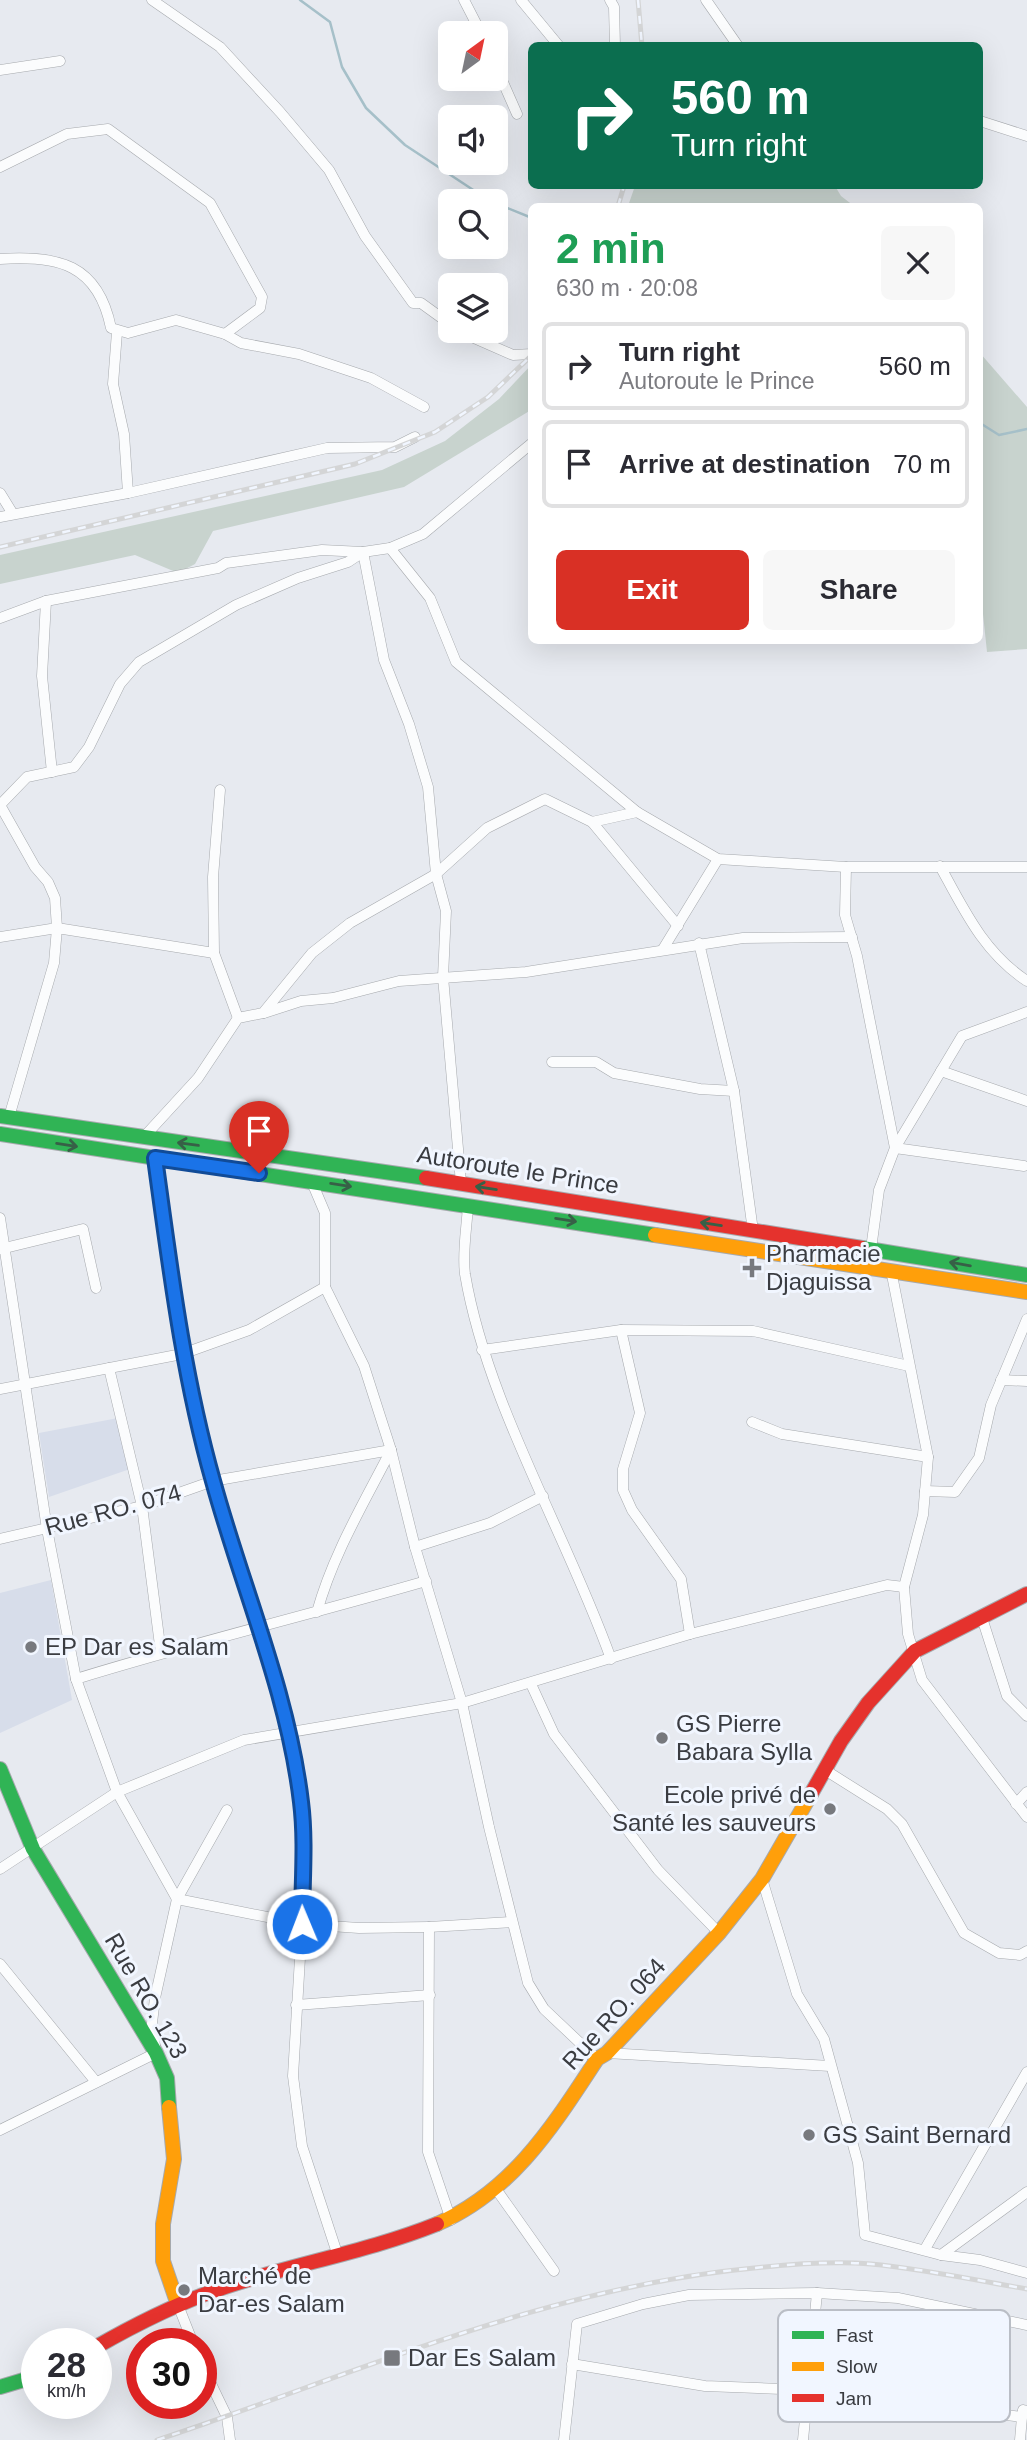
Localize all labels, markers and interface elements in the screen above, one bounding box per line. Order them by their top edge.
north arrow [438,21,508,91]
map controls [438,21,508,343]
icon: right [556,70,647,161]
text: 560 m [671,70,810,124]
button: sound [438,105,508,175]
text: Turn right [671,127,807,163]
button: search [438,189,508,259]
text: 2 min [556,225,666,272]
button: close [881,226,955,300]
button: layers [438,273,508,343]
text: 630 m · 20:08 [556,275,698,301]
text: Turn right [619,337,740,367]
icon: right [560,347,598,385]
text: 560 m [879,351,951,381]
text: Autoroute le Prince [619,368,815,394]
icon: arrive [560,445,598,483]
text: Arrive at destination [619,449,870,479]
text: 70 m [893,449,951,479]
button: Exit [556,550,749,630]
button: Share [763,550,955,630]
pin [229,1101,289,1173]
icon: arrive [240,1112,278,1150]
one-way arrow [178,1137,200,1150]
one-way arrow [56,1139,78,1152]
street label: Autoroute le Prince [415,1140,621,1199]
one-way arrow [329,1179,352,1192]
one-way arrow [475,1181,498,1194]
one-way arrow [554,1214,577,1227]
one-way arrow [700,1217,723,1230]
place label: Pharmacie Djaguissa [766,1240,881,1295]
one-way arrow [949,1257,972,1270]
marker: Pharmacie Djaguissa [744,1260,760,1276]
street label: Rue RO. 074 [42,1478,184,1541]
place label: EP Dar es Salam [45,1633,229,1660]
marker: EP Dar es Salam [23,1639,39,1655]
place label: GS Pierre Babara Sylla [676,1710,813,1765]
marker: GS Pierre Babara Sylla [654,1730,670,1746]
place label: Ecole privé de Santé les sauveurs [612,1781,816,1836]
marker: Ecole privé de Santé les sauveurs [822,1801,838,1817]
position arrow [265,1887,339,1961]
street label: Rue RO. 123 [100,1928,193,2063]
street label: Rue RO. 064 [557,1953,671,2075]
place label: GS Saint Bernard [823,2121,1011,2148]
marker: GS Saint Bernard [801,2127,817,2143]
place label: Marché de Dar-es Salam [198,2262,345,2317]
marker: Marché de Dar-es Salam [176,2282,192,2298]
legend [778,2310,1010,2422]
text: Fast [836,2325,874,2346]
speed limit sign: 30 [126,2328,217,2419]
place label: Dar Es Salam [408,2344,556,2371]
text: 28 [47,2345,86,2384]
marker: Dar Es Salam [382,2348,402,2368]
text: Slow [836,2356,877,2377]
text: km/h [47,2381,86,2401]
text: Jam [836,2388,872,2409]

